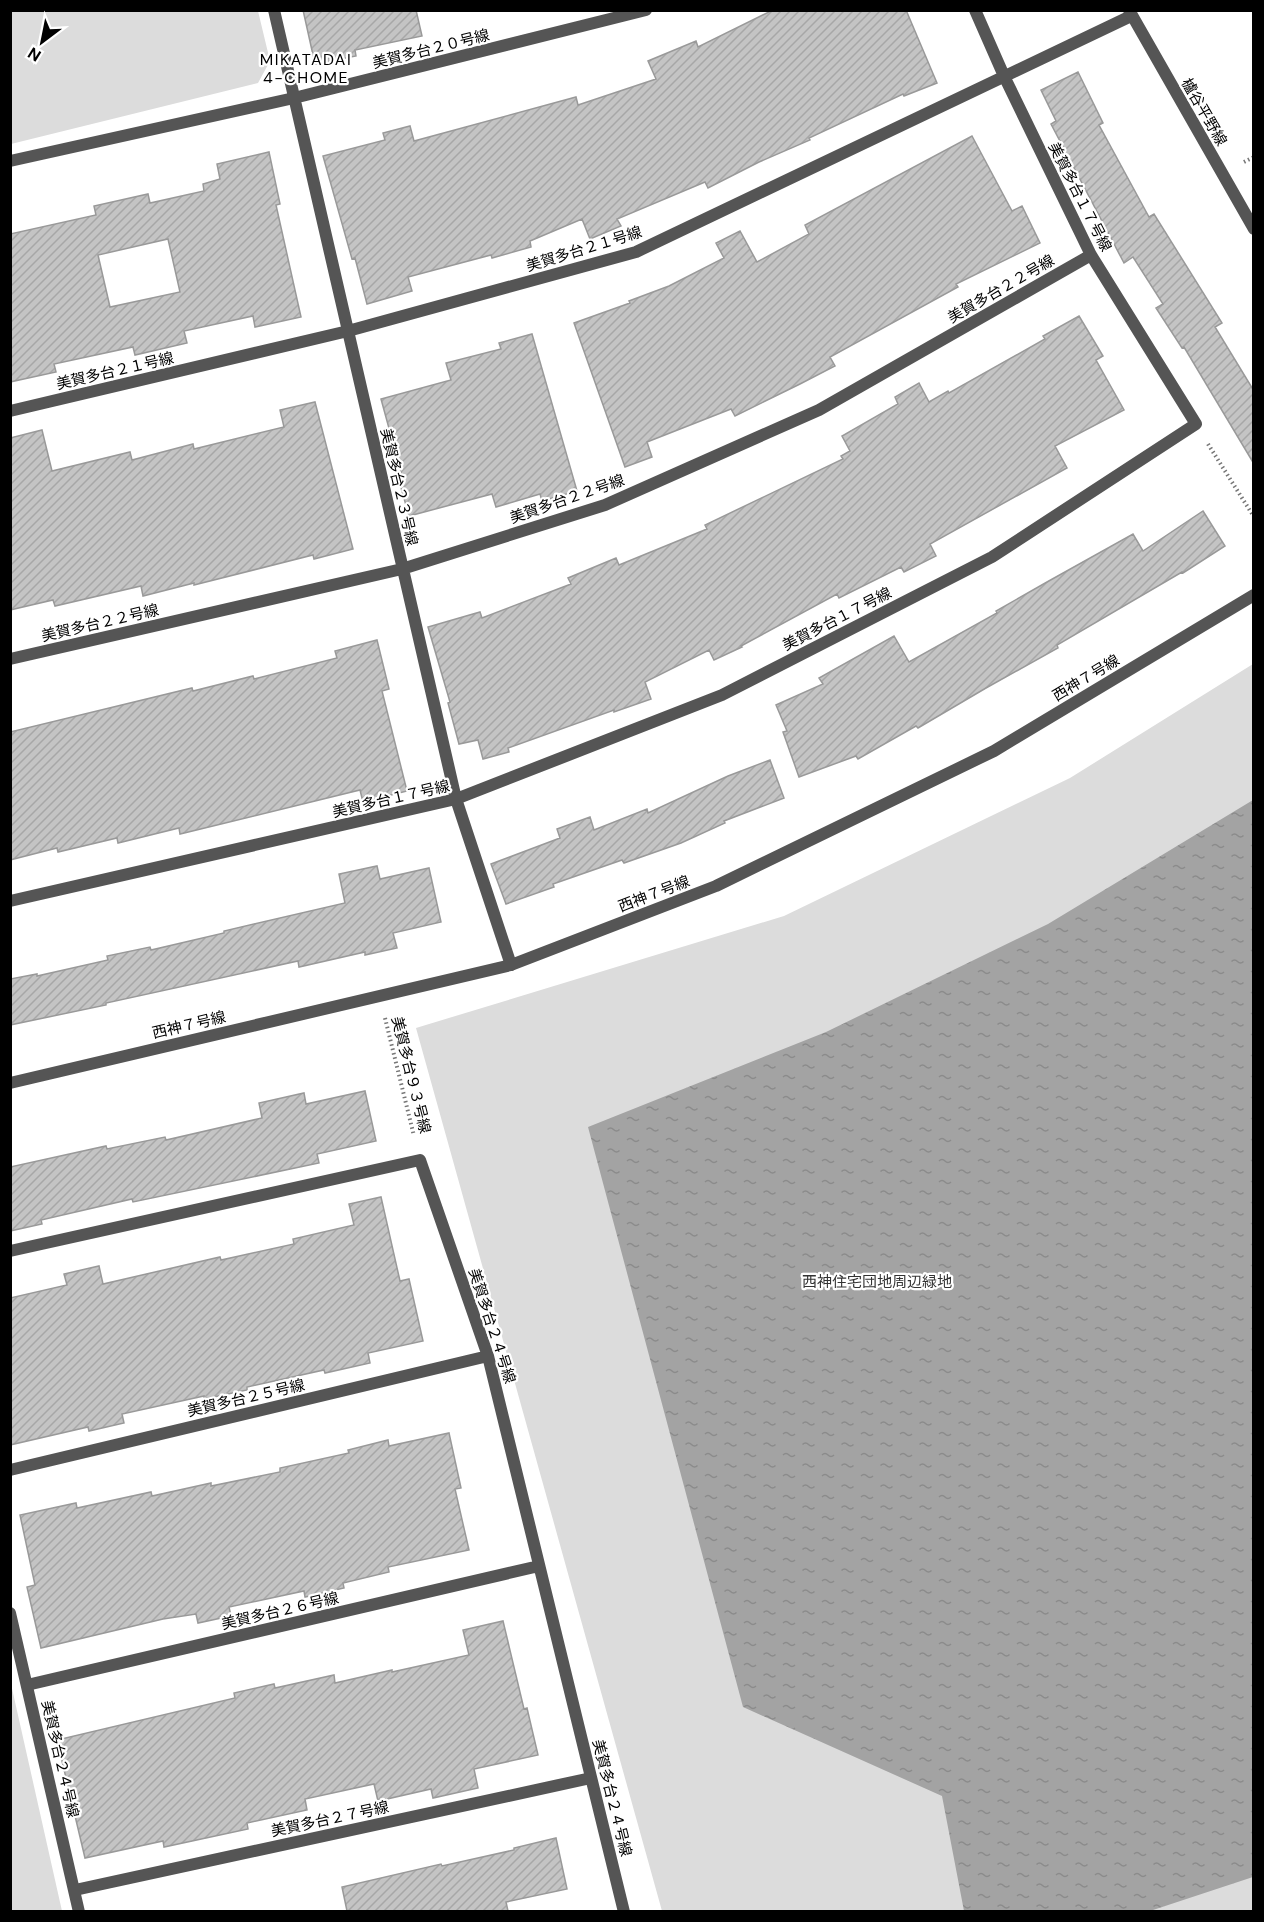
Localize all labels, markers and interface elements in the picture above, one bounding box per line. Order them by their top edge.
north arrow [12,12,72,72]
street label: 美賀多台２０号線 [370,25,492,73]
text: N [24,42,45,66]
district label: MIKATADAI 4-CHOME [260,49,352,88]
street label: 櫨谷平野線 [1177,75,1231,149]
street label: 美賀多台１７号線 [1044,139,1116,255]
street label: 美賀多台２１号線 [524,222,644,276]
street label: 美賀多台２２号線 [944,250,1058,328]
street label: 美賀多台２１号線 [54,348,176,394]
street label: 美賀多台２３号線 [376,426,422,548]
street label: 美賀多台２２号線 [507,470,627,528]
street label: 美賀多台１７号線 [779,583,895,655]
street label: 美賀多台２２号線 [39,600,161,646]
street label: 西神７号線 [1049,650,1123,706]
street label: 美賀多台１７号線 [330,776,452,822]
street label: 西神７号線 [615,871,693,917]
street label: 西神７号線 [150,1007,228,1043]
street label: 美賀多台９３号線 [387,1014,435,1136]
street label: 美賀多台２４号線 [464,1266,520,1386]
park label: 西神住宅団地周辺緑地 [802,1272,952,1292]
street label: 美賀多台２５号線 [185,1375,307,1421]
street label: 美賀多台２６号線 [219,1588,341,1634]
street label: 美賀多台２４号線 [37,1698,83,1820]
street label: 美賀多台２４号線 [588,1737,636,1859]
street label: 美賀多台２７号線 [269,1797,391,1841]

